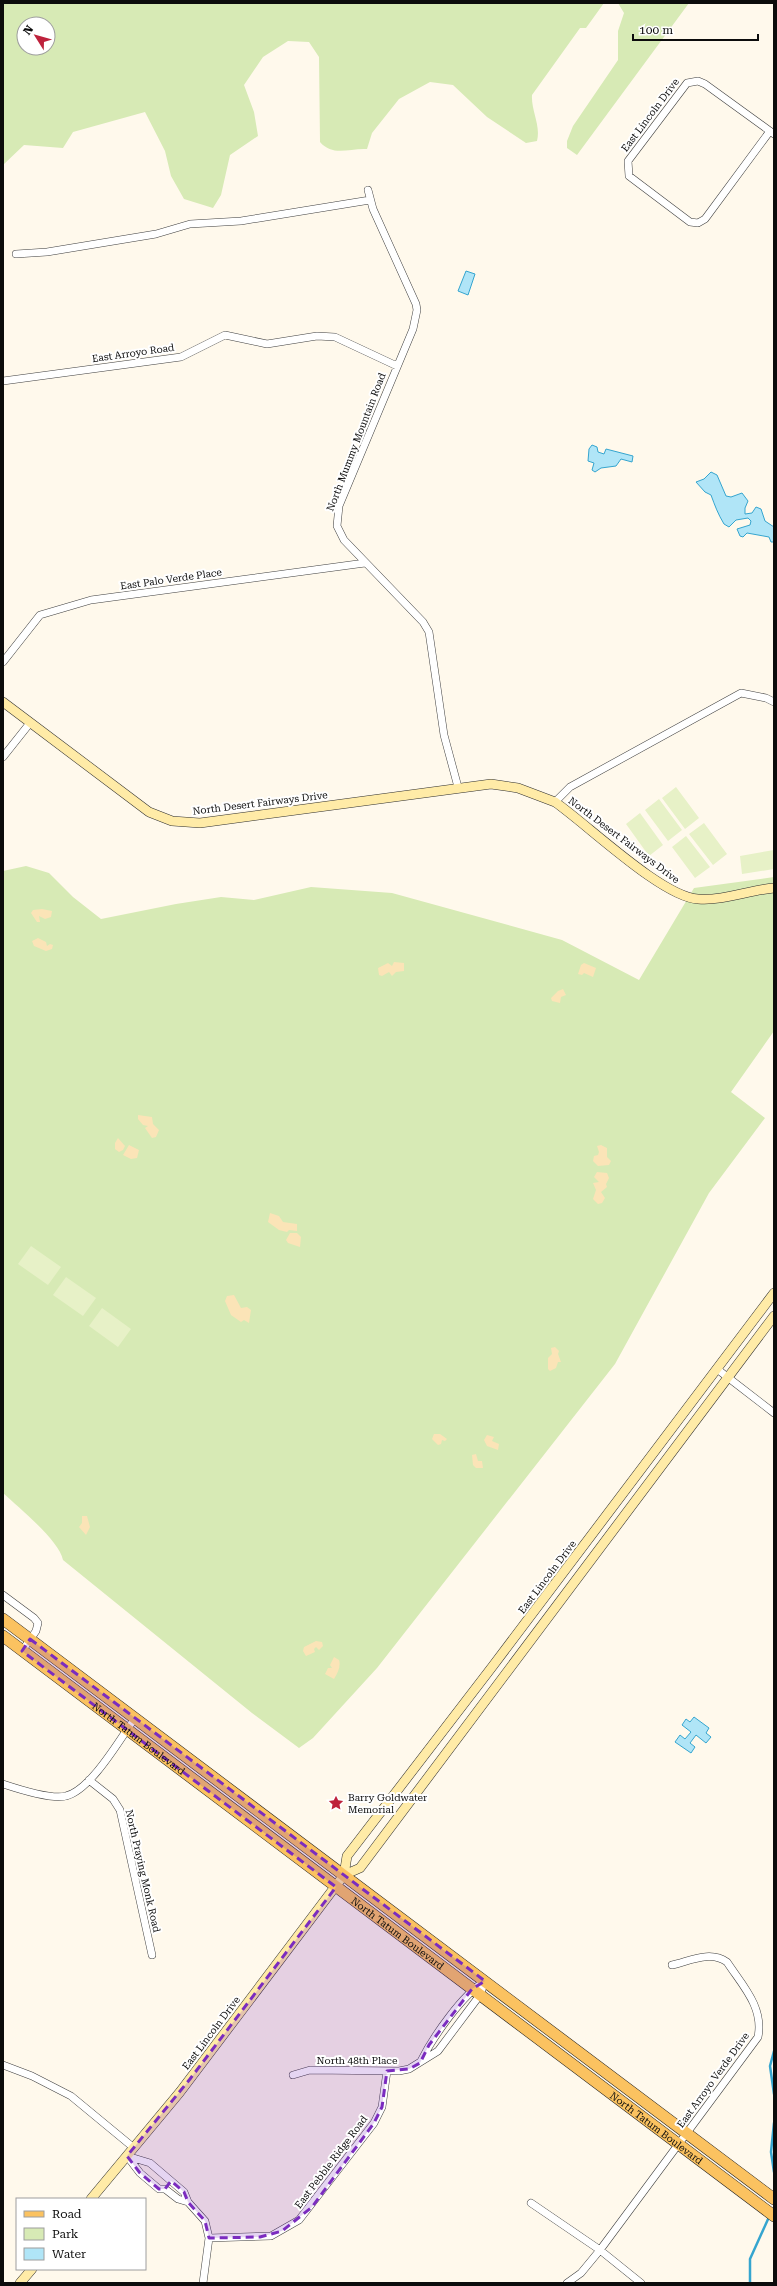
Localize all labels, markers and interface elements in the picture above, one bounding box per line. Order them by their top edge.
north arrow [16,16,56,56]
scale bar [633,16,758,42]
text: N [21,23,36,38]
text: 100 m [639,23,673,37]
street label: East Lincoln Drive [619,76,681,154]
street label: East Arroyo Road [91,342,175,364]
street label: North Mummy Mountain Road [324,371,388,513]
street label: East Palo Verde Place [120,566,223,592]
street label: North Desert Fairways Drive [192,789,329,817]
street label: North Desert Fairways Drive [566,795,682,886]
street label: East Lincoln Drive [516,1538,578,1616]
street label: North Tatum Boulevard [90,1700,188,1777]
place label: Barry Goldwater Memorial [348,1792,427,1815]
place icon: Barry Goldwater Memorial [327,1794,345,1812]
street label: North Praying Monk Road [123,1809,163,1934]
street label: North Tatum Boulevard [349,1895,447,1972]
street label: East Lincoln Drive [180,1994,242,2072]
street label: East Arroyo Verde Drive [675,2030,751,2130]
street label: North 48th Place [317,2055,398,2066]
street label: North Tatum Boulevard [608,2089,706,2166]
street label: East Pebble Ridge Road [293,2113,370,2210]
legend [16,2198,146,2270]
text: Road [52,2207,82,2221]
text: Park [52,2227,79,2241]
text: Water [52,2247,86,2261]

